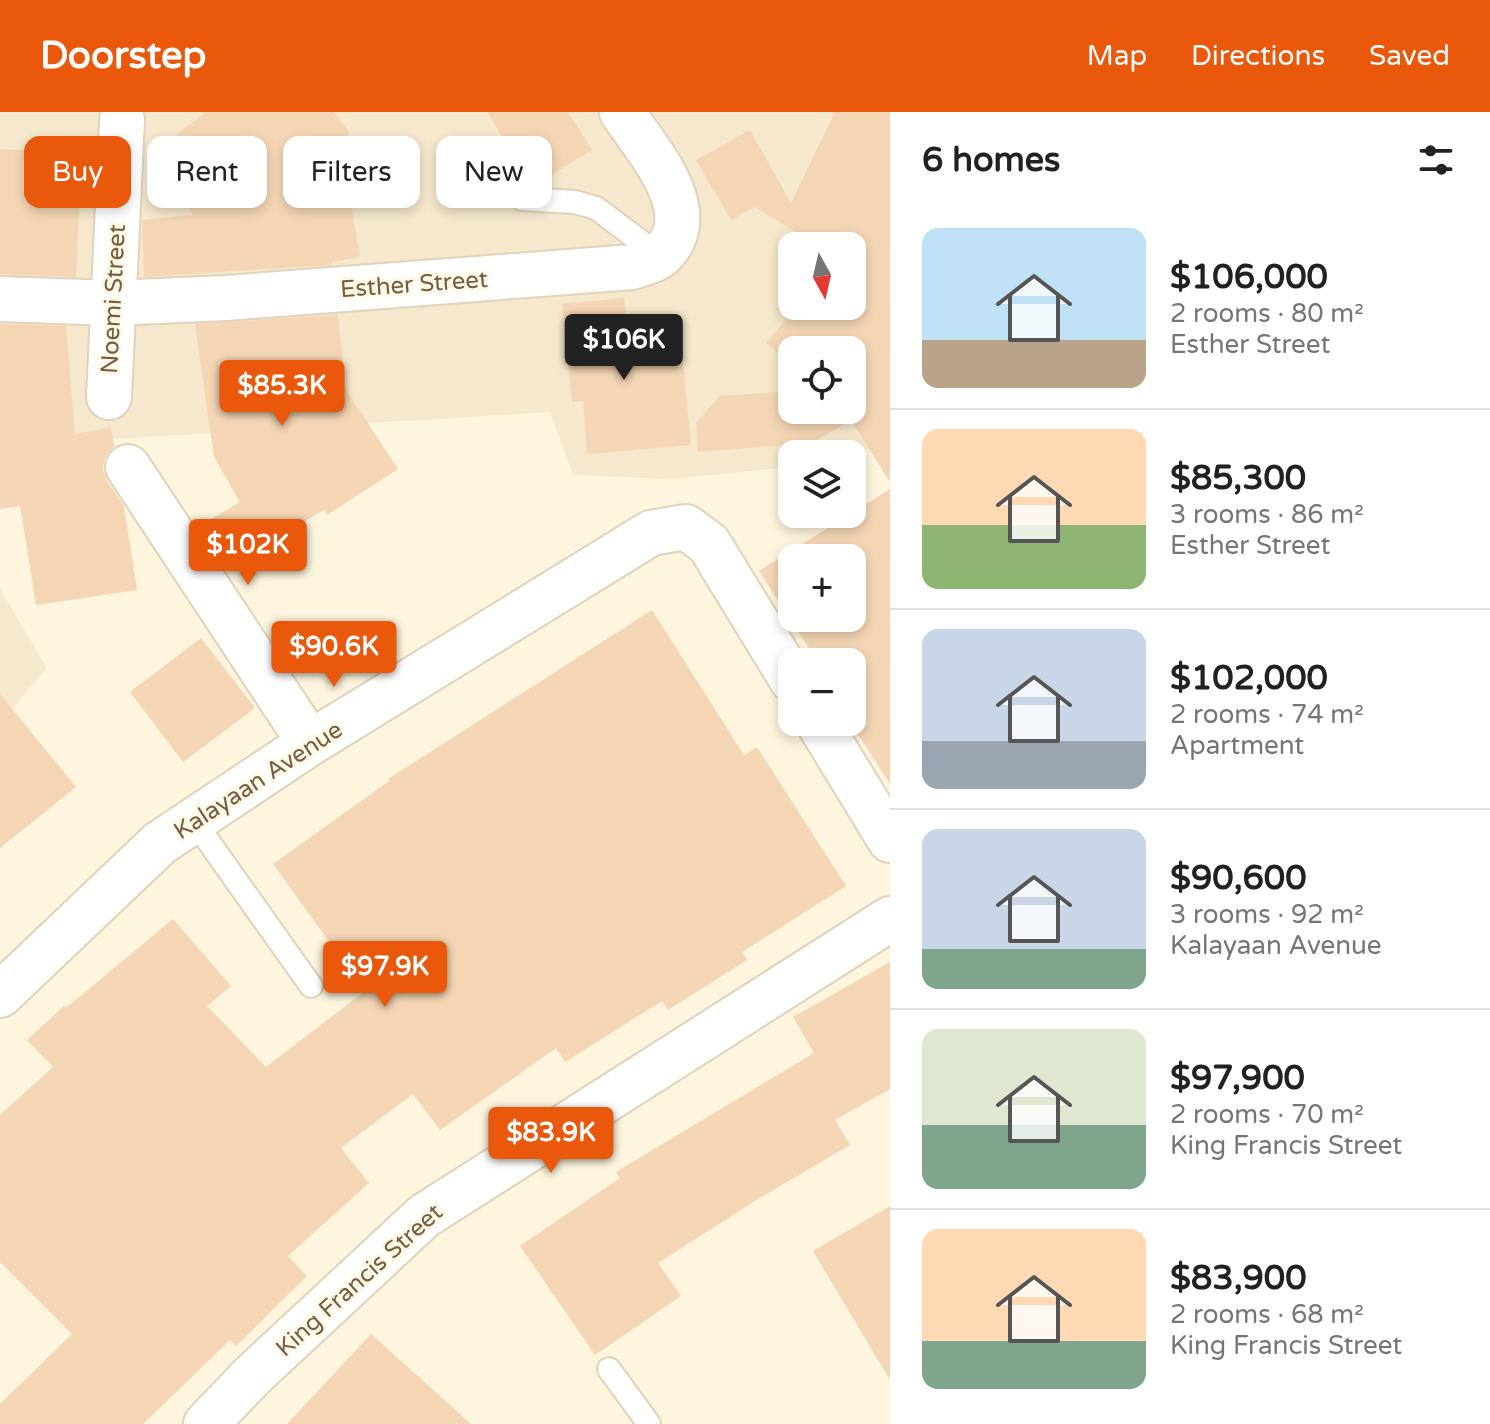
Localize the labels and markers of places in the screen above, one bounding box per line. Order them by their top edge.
pin: $106K [568,314,680,382]
pin: $85.3K [217,360,347,428]
pin: $102K [192,519,304,587]
pin: $90.6K [269,621,399,689]
pin: $97.9K [320,941,450,1009]
pin: $83.9K [486,1107,616,1175]

